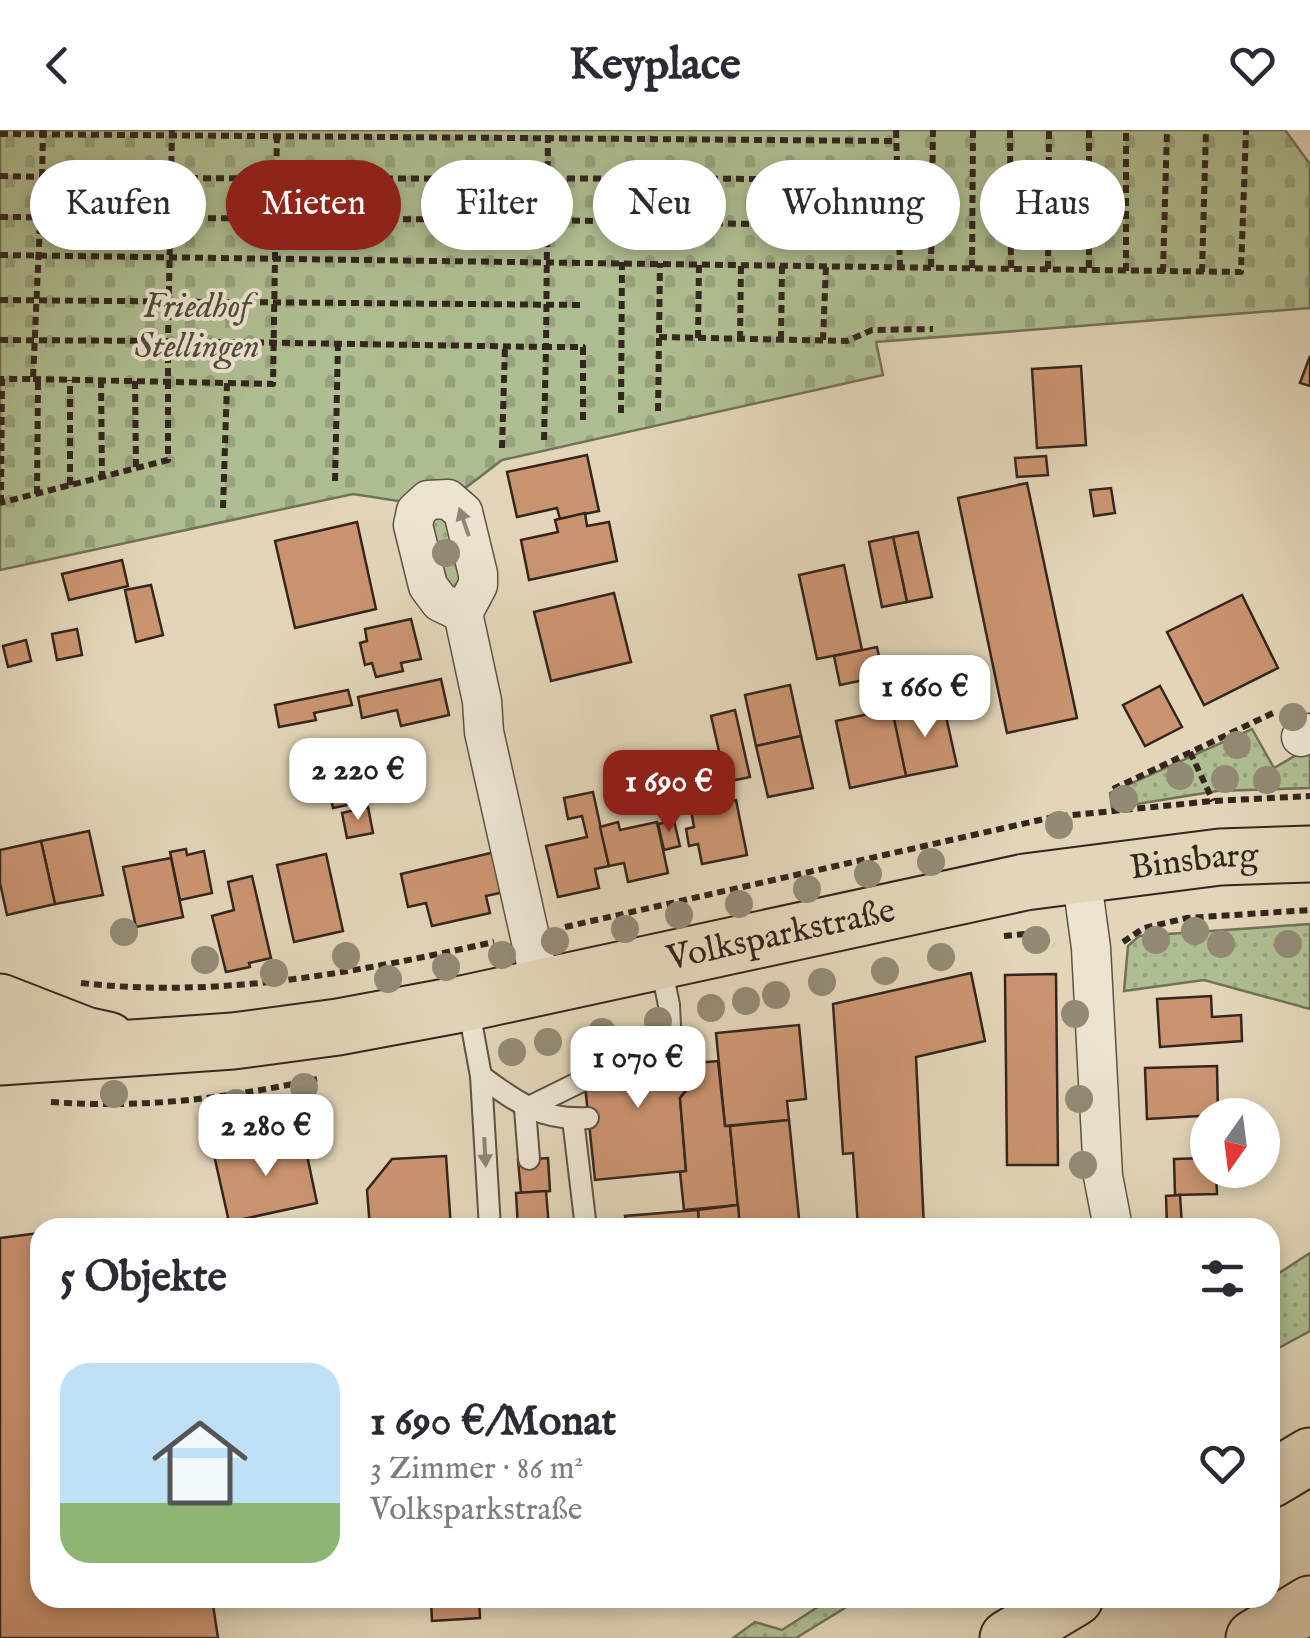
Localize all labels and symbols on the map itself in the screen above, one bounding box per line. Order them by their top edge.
park label: Friedhof Stellingen [134,285,260,370]
one-way arrow [455,507,470,537]
pin: 1 660 € [833,655,1017,740]
pin: 2 220 € [266,738,450,823]
pin: 1 690 € [577,750,761,835]
street label: Binsbarg [1127,833,1260,891]
street label: Volksparkstraße [662,888,899,982]
pin: 1 070 € [546,1026,730,1111]
pin: 2 280 € [174,1094,358,1179]
north arrow [1190,1098,1280,1188]
one-way arrow [477,1136,493,1168]

